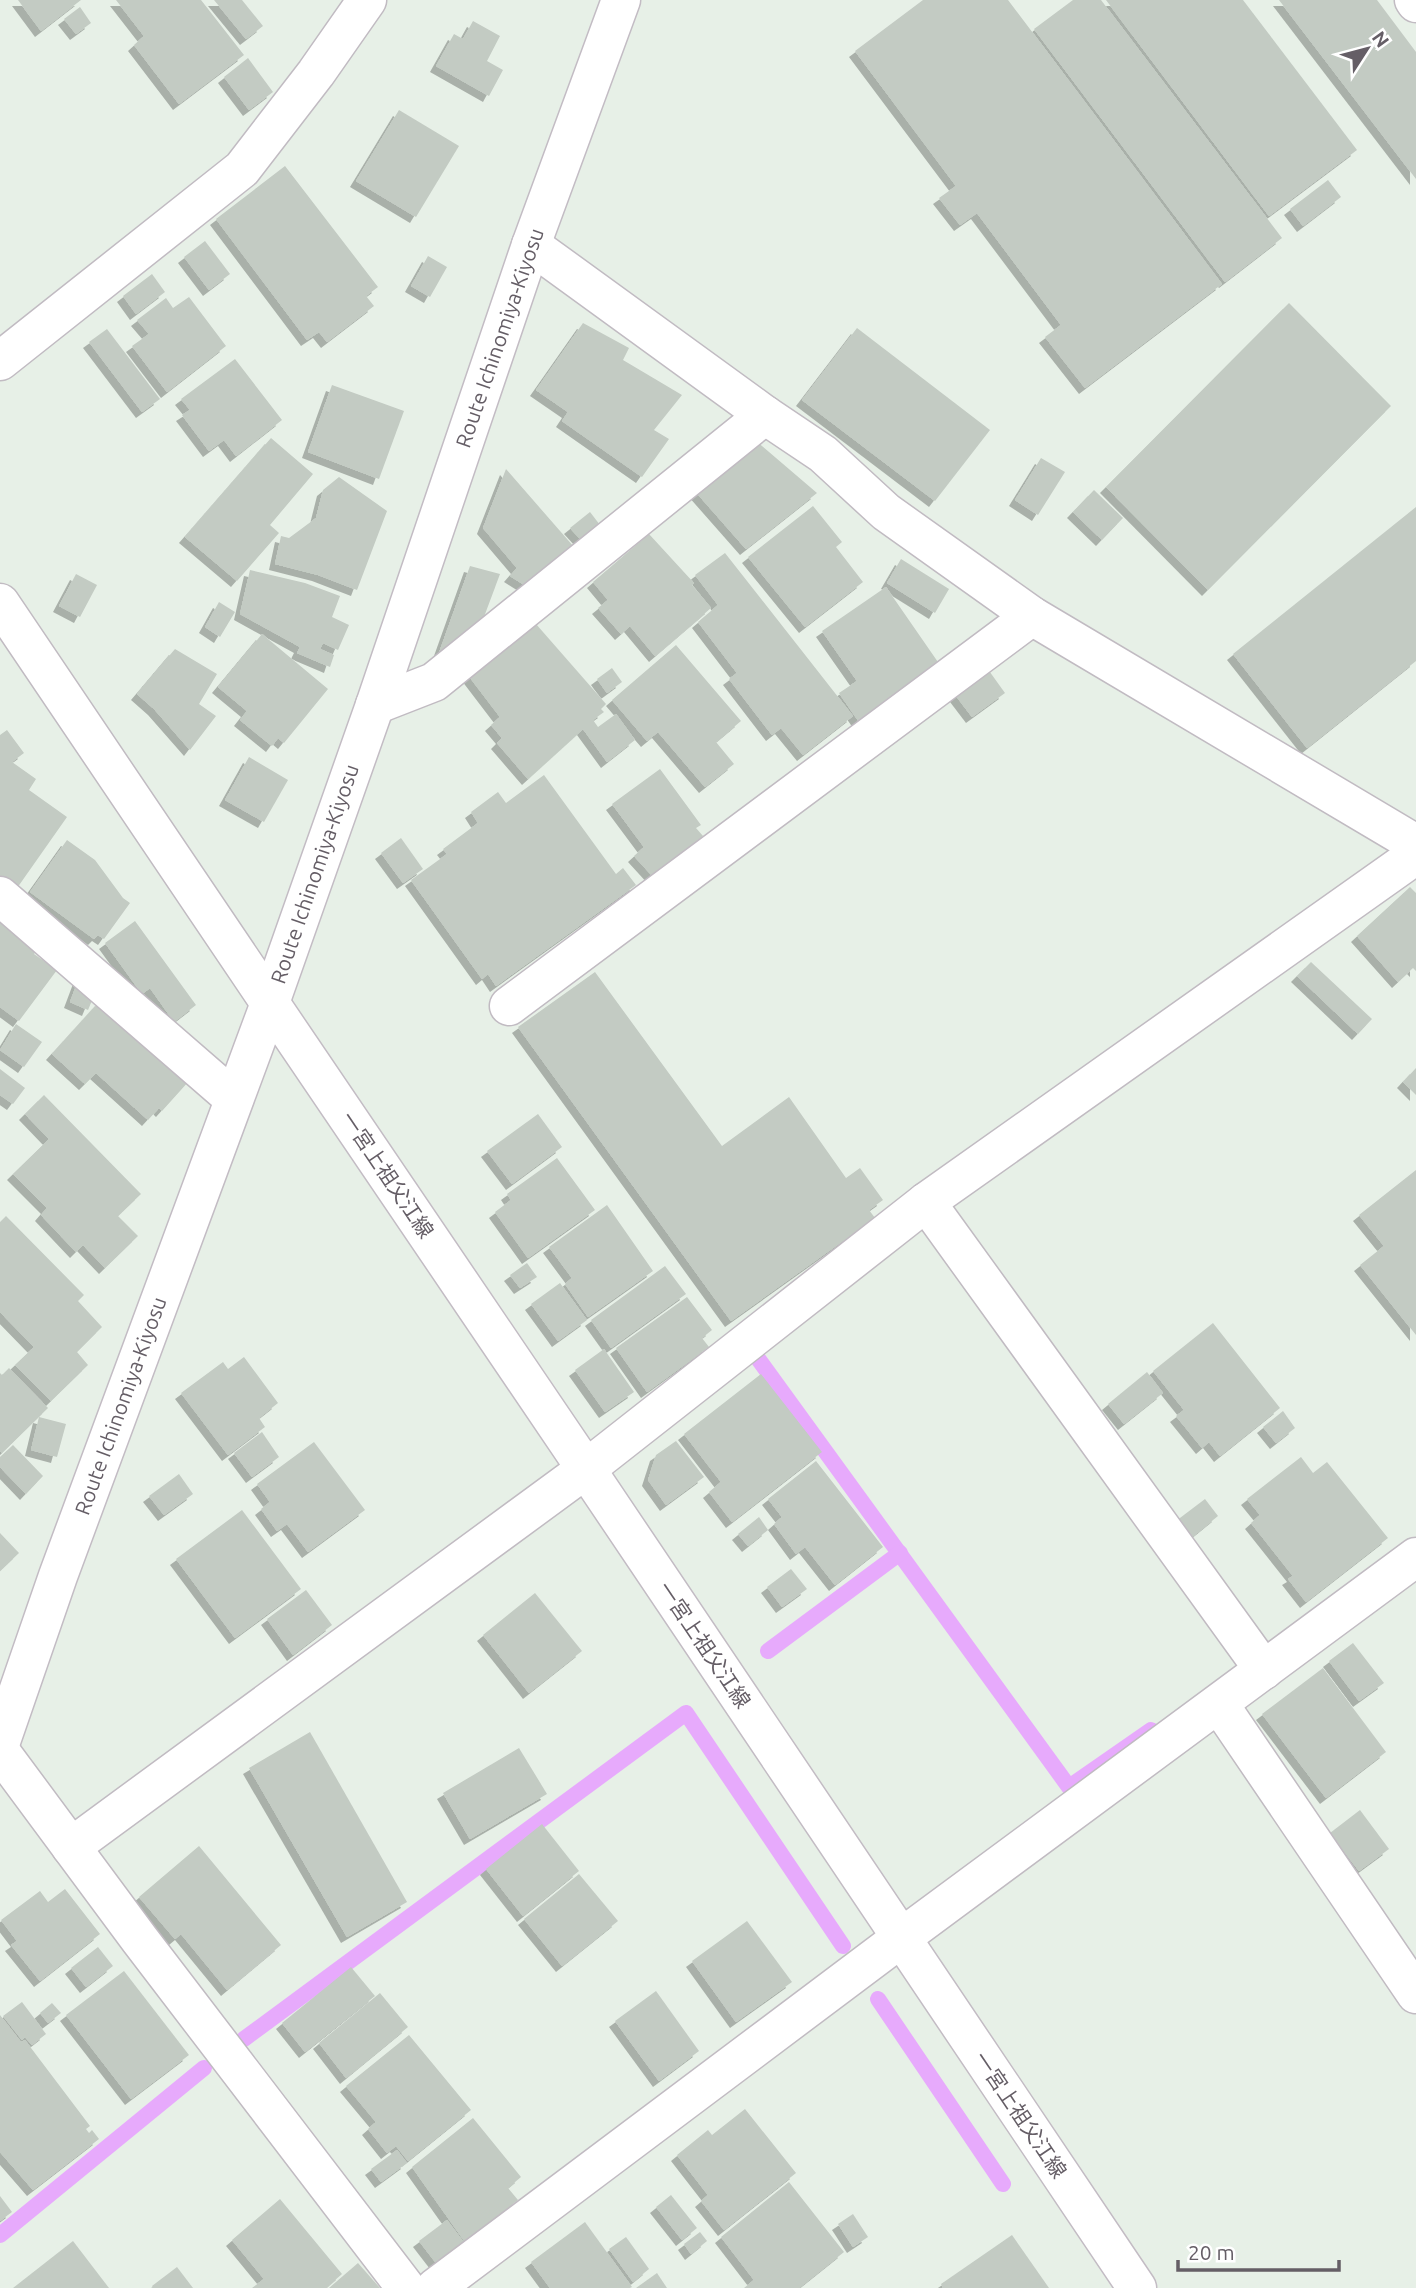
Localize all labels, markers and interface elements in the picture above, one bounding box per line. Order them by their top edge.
north arrow [1332,14,1402,84]
text: N [1368,27,1394,51]
street label: Route Ichinomiya-Kiyosu [450,225,548,450]
street label: Route Ichinomiya-Kiyosu [265,761,363,986]
street label: 一宮上祖父江線 [337,1107,439,1242]
street label: Route Ichinomiya-Kiyosu [69,1293,171,1518]
street label: 一宮上祖父江線 [654,1577,756,1712]
street label: 一宮上祖父江線 [970,2047,1072,2182]
scale bar [1178,2228,1339,2272]
text: 20 m [1188,2240,1235,2264]

